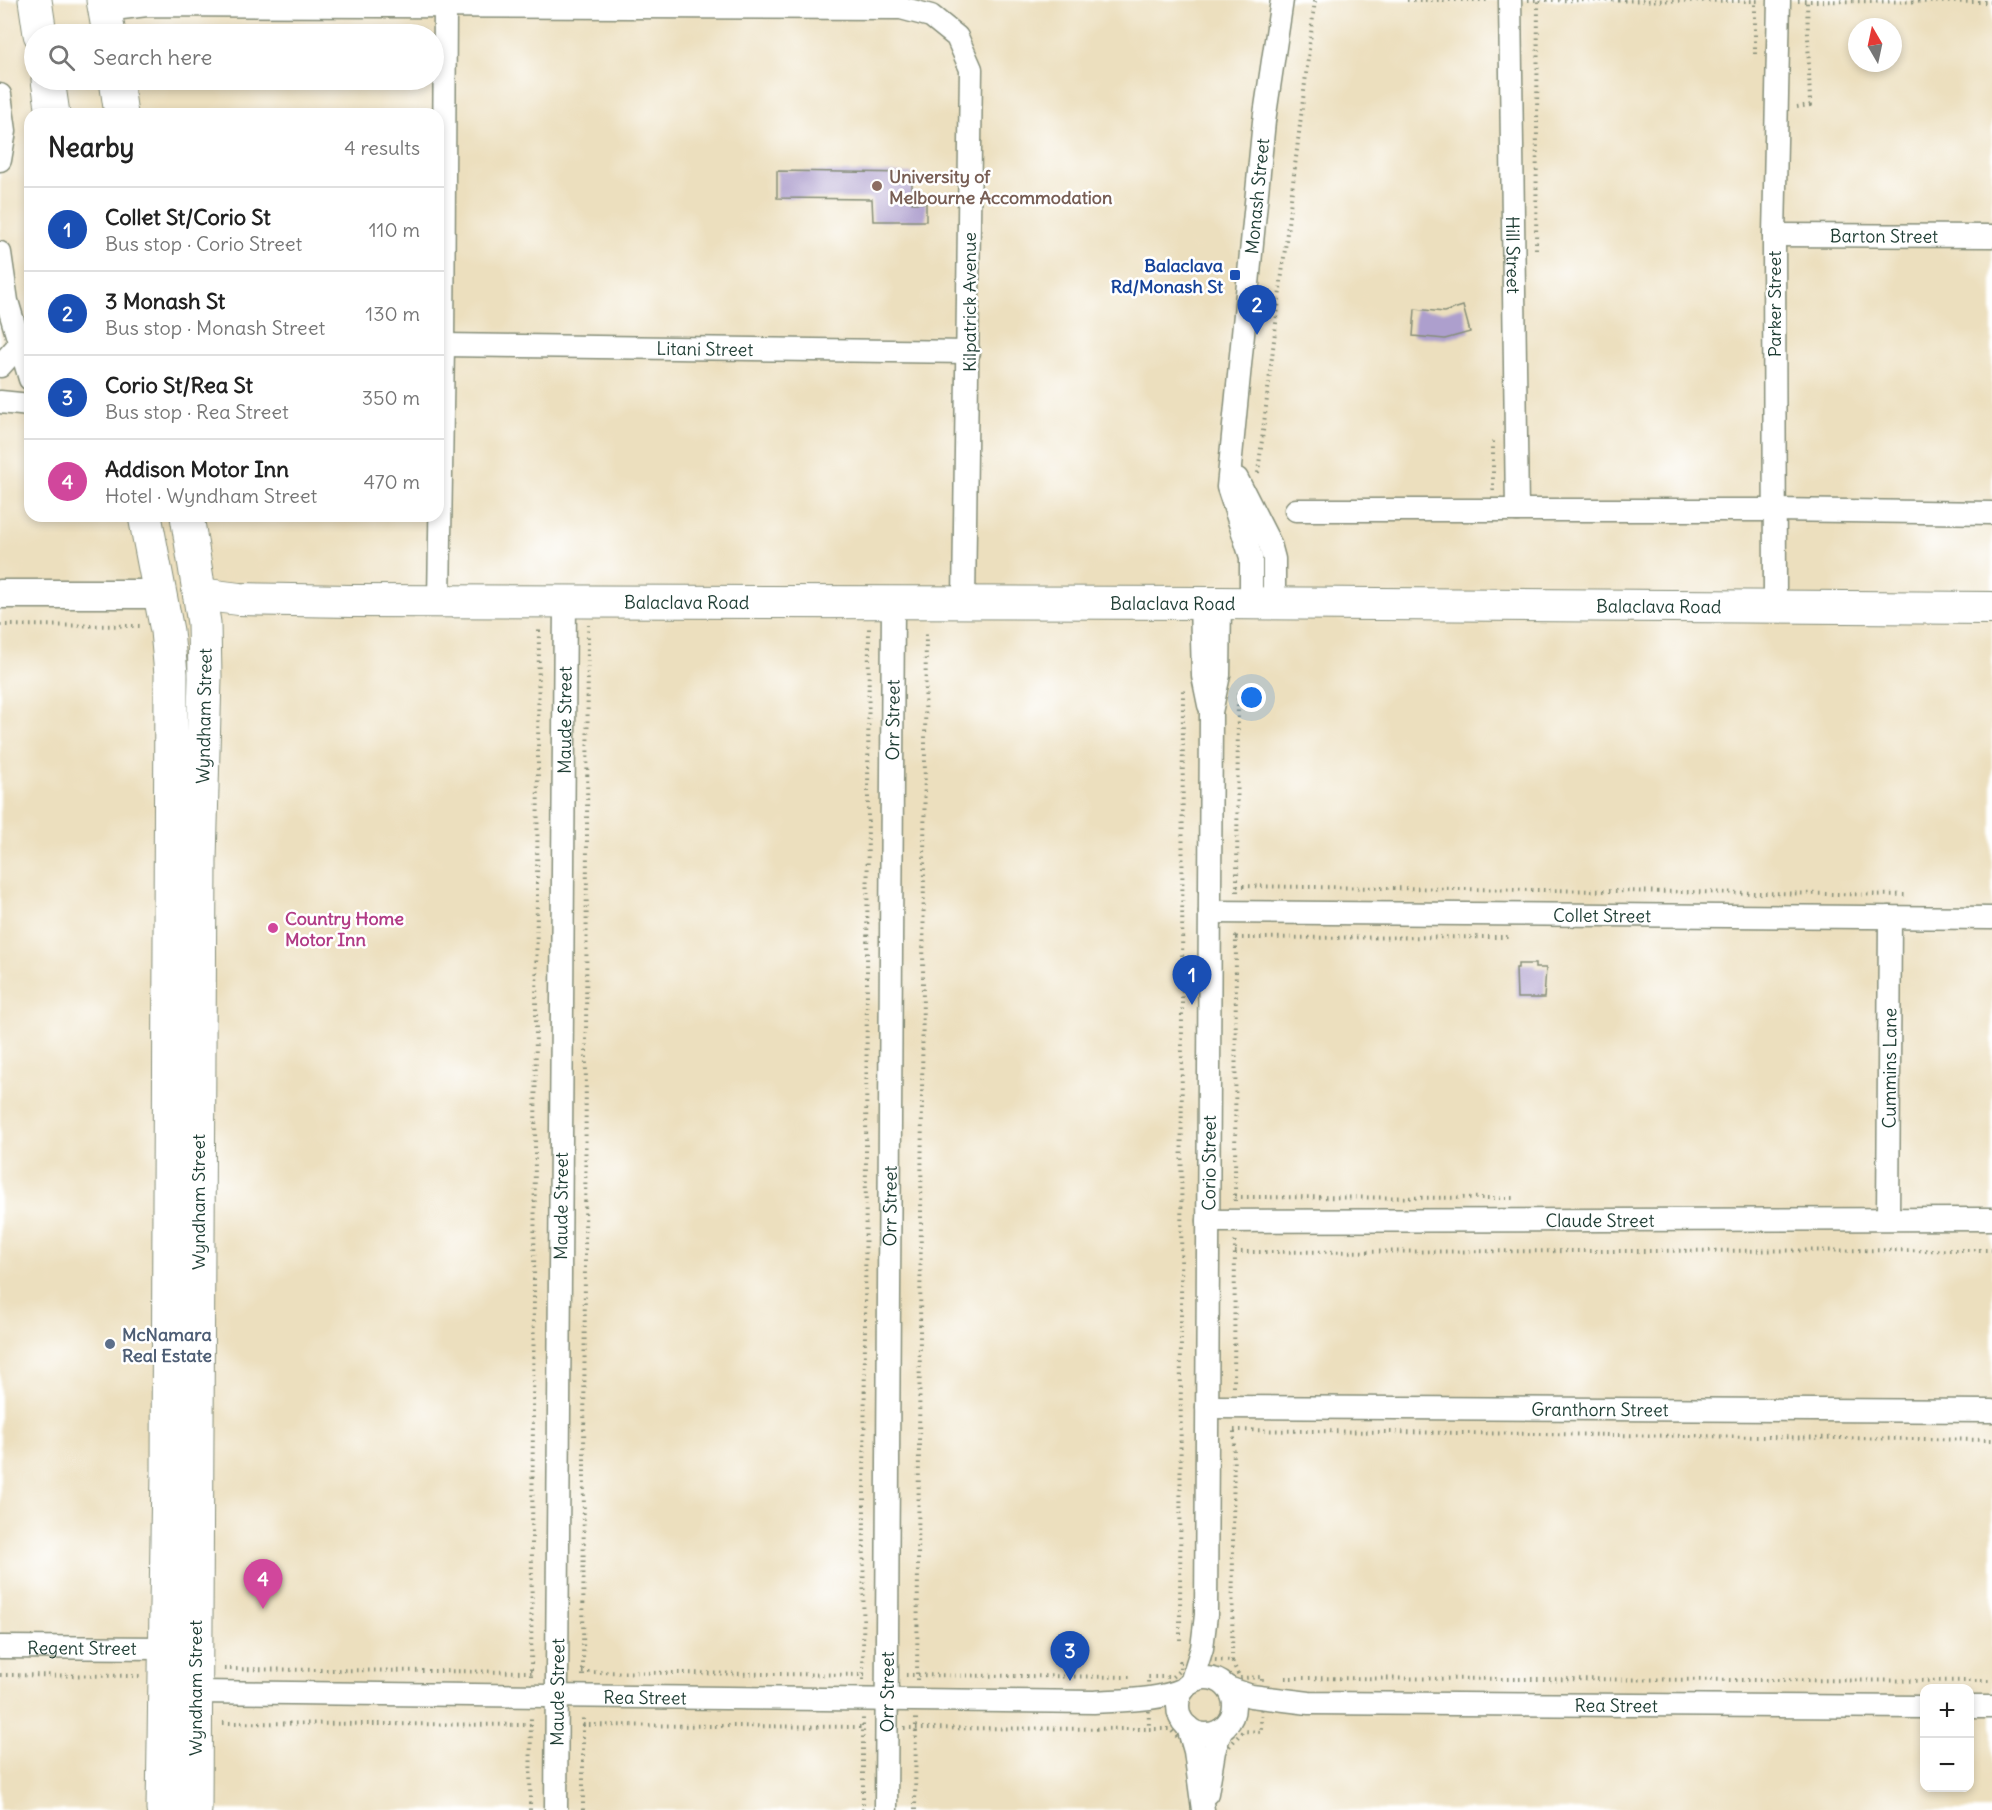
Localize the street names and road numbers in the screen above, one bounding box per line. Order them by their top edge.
street label: Monash Street [1239,137,1274,255]
street label: Hill Street [1501,216,1526,294]
street label: Barton Street [1830,224,1938,247]
street label: Kilpatrick Avenue [958,232,981,372]
street label: Parker Street [1763,251,1786,357]
street label: Litani Street [656,336,754,361]
street label: Balaclava Road [624,590,750,613]
street label: Balaclava Road [1110,591,1236,615]
street label: Balaclava Road [1596,594,1722,618]
street label: Wyndham Street [191,648,217,784]
street label: Maude Street [552,666,576,774]
street label: Orr Street [881,679,904,761]
street label: Collet Street [1553,903,1651,927]
street label: Cummins Lane [1877,1008,1901,1128]
street label: Corio Street [1197,1115,1220,1211]
street label: Wyndham Street [187,1134,210,1270]
street label: Maude Street [549,1152,572,1260]
street label: Orr Street [878,1165,901,1247]
street label: Claude Street [1545,1208,1655,1232]
street label: Granthorn Street [1531,1397,1669,1421]
street label: Wyndham Street [184,1620,207,1756]
street label: Regent Street [27,1636,137,1659]
street label: Maude Street [545,1638,569,1746]
street label: Orr Street [875,1651,898,1733]
street label: Rea Street [603,1685,687,1709]
street label: Rea Street [1574,1693,1658,1717]

